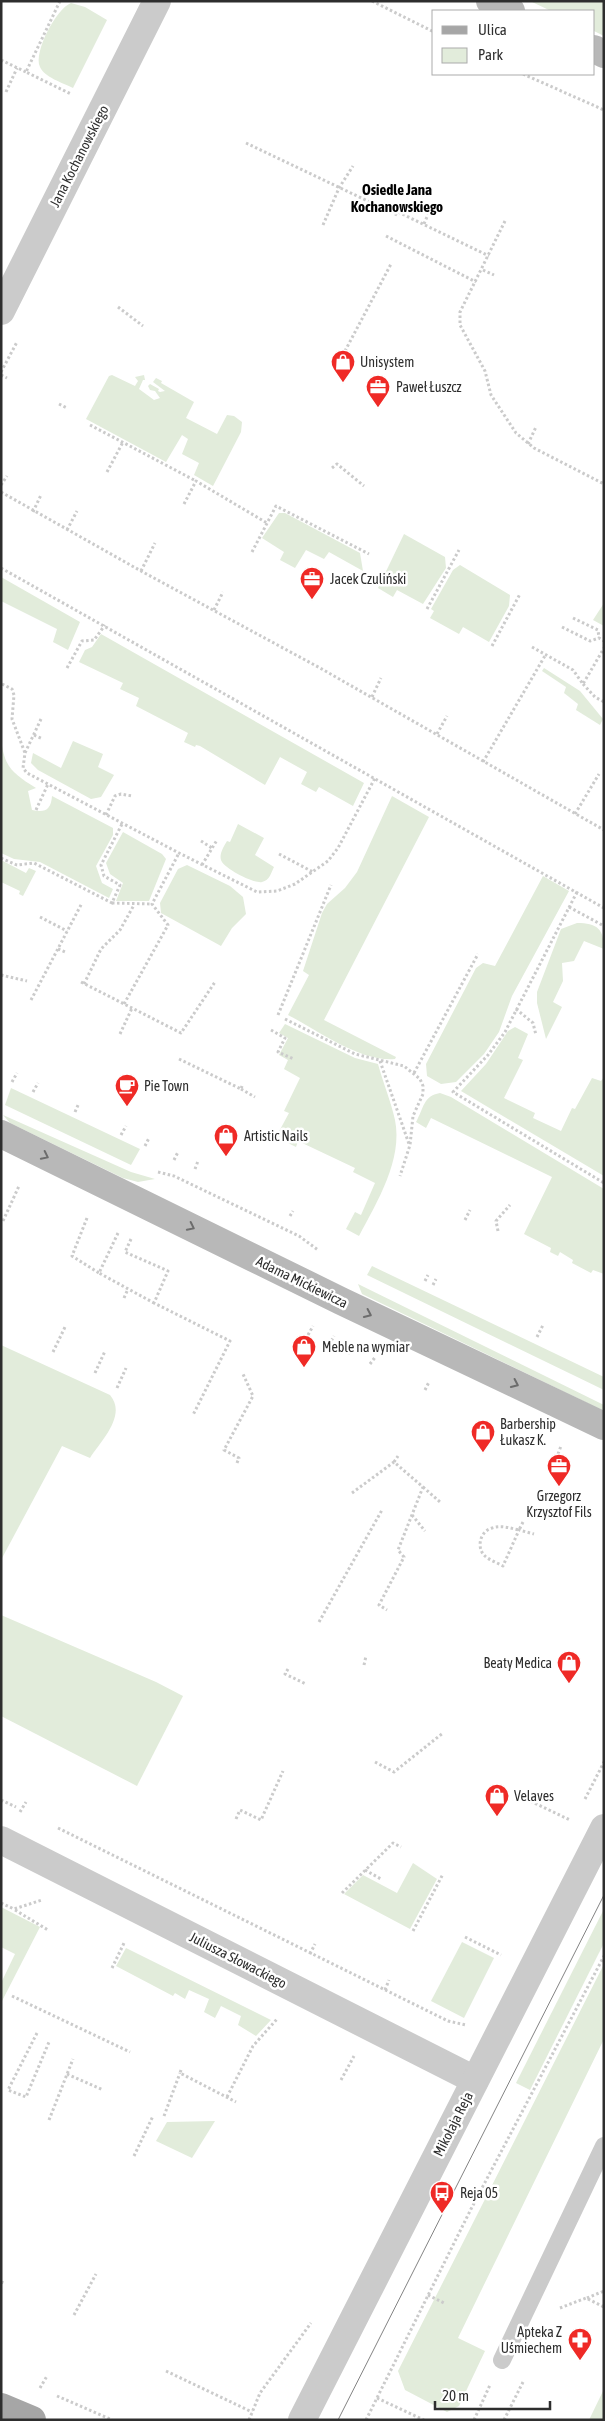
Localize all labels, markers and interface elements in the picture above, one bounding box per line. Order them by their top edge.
legend [432,10,595,75]
text: Ulica [478,21,507,38]
text: Park [478,46,503,63]
street label: Jana Kochanowskiego [46,102,112,210]
district label: Osiedle Jana Kochanowskiego [351,181,443,215]
shop icon: Unisystem [330,349,356,383]
place label: Unisystem [360,354,414,370]
office icon: Paweł Łuszcz [365,374,391,408]
place label: Paweł Łuszcz [396,379,462,395]
office icon: Jacek Czuliński [299,566,325,600]
place label: Jacek Czuliński [330,571,406,587]
cafe icon: Pie Town [114,1073,140,1107]
place label: Pie Town [144,1078,189,1094]
shop icon: Artistic Nails [213,1123,239,1157]
place label: Artistic Nails [244,1128,308,1144]
one-way arrow [40,1150,49,1160]
one-way arrow [186,1221,195,1232]
street label: Adama Mickiewicza [254,1253,350,1311]
one-way arrow [363,1308,372,1318]
shop icon: Meble na wymiar [291,1334,317,1368]
place label: Meble na wymiar [322,1339,410,1355]
one-way arrow [510,1377,519,1388]
place label: Barbership Łukasz K. [500,1416,556,1448]
shop icon: Barbership Łukasz K. [470,1419,496,1453]
office icon: Grzegorz Krzysztof Fils [546,1453,572,1487]
place label: Grzegorz Krzysztof Fils [526,1488,592,1520]
shop icon: Beaty Medica [556,1650,582,1684]
place label: Beaty Medica [484,1655,552,1671]
shop icon: Velaves [484,1783,510,1817]
place label: Velaves [514,1788,554,1804]
street label: Juliusza Słowackiego [187,1929,289,1991]
street label: Mikołaja Reja [430,2089,476,2159]
bus stop icon: Reja 05 [429,2180,455,2214]
place label: Reja 05 [460,2185,498,2201]
place label: Apteka Z Uśmiechem [501,2324,562,2356]
pharmacy icon: Apteka Z Uśmiechem [567,2327,593,2361]
scale bar [435,2378,550,2410]
text: 20 m [442,2387,469,2404]

